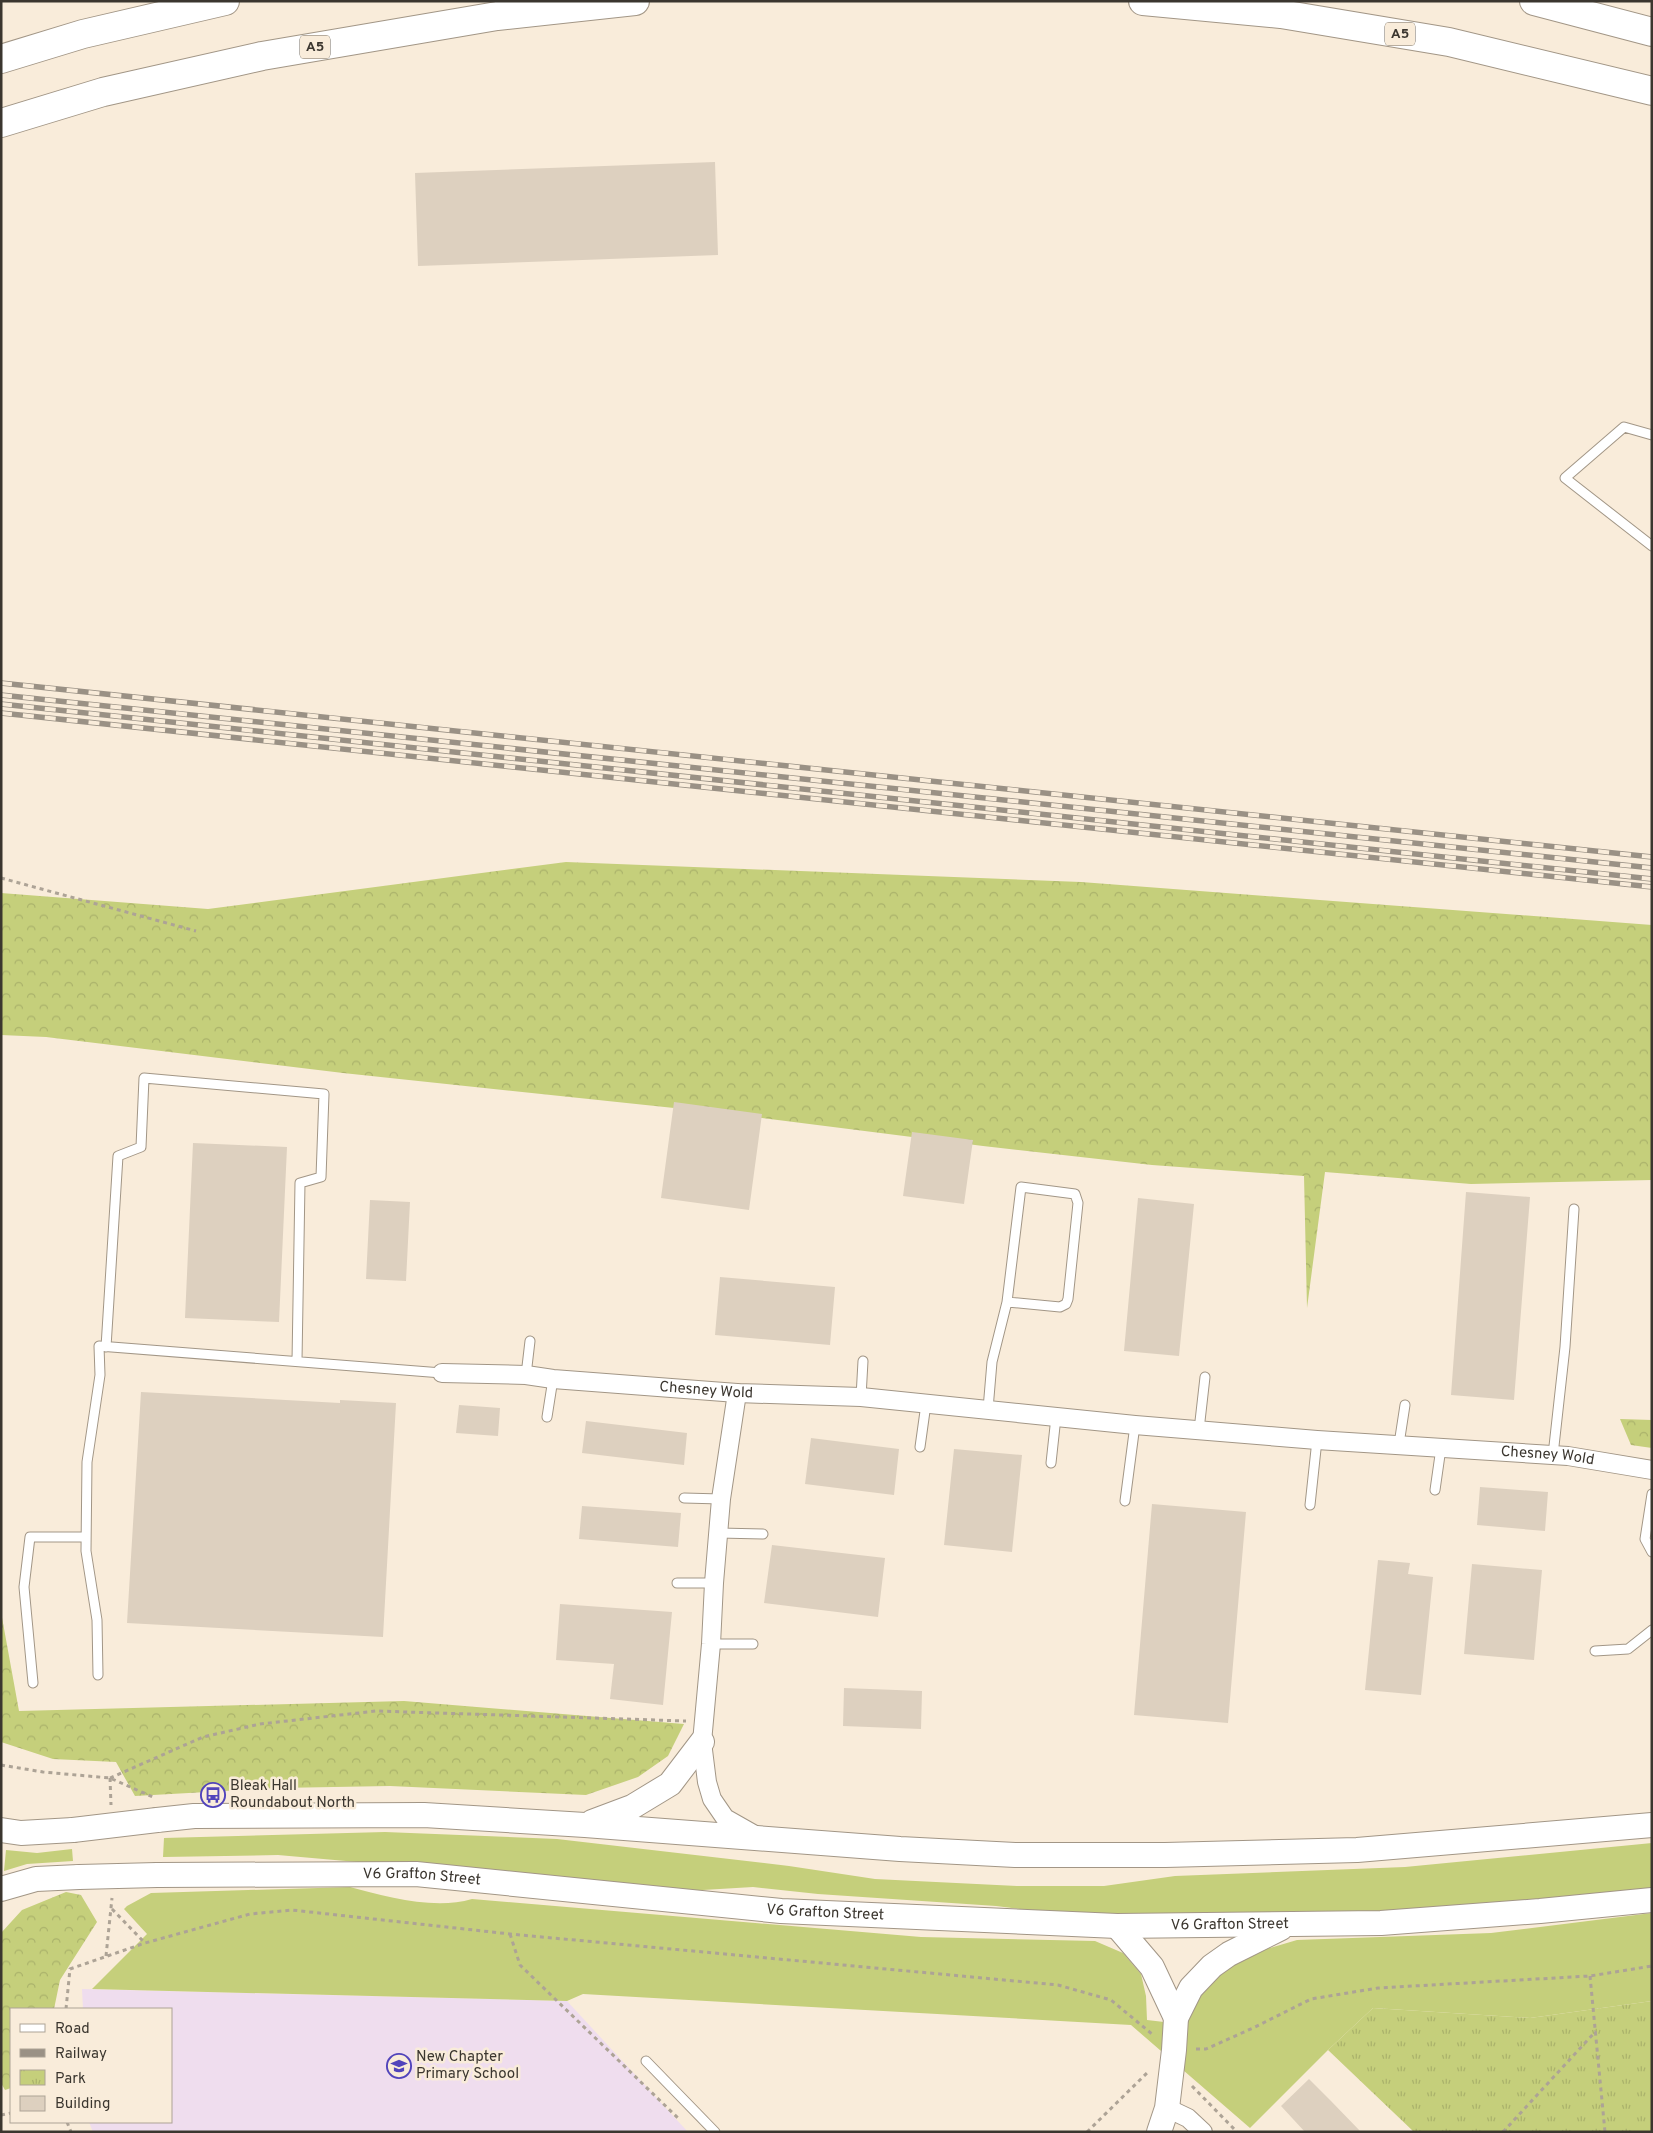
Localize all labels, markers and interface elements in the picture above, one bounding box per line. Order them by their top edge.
road number: A5 [1385,22,1415,46]
road number: A5 [300,36,330,58]
street label: Chesney Wold [659,1378,753,1403]
street label: Chesney Wold [1500,1442,1596,1470]
place label: Bleak Hall Roundabout North [230,1777,355,1813]
bus stop icon: Bleak Hall Roundabout North [200,1782,226,1808]
street label: V6 Grafton Street [363,1864,482,1890]
street label: V6 Grafton Street [765,1900,885,1925]
street label: V6 Grafton Street [1171,1915,1289,1935]
legend [10,2008,172,2123]
text: Road [55,2020,90,2039]
text: Railway [55,2045,107,2064]
place label: New Chapter Primary School [416,2048,519,2084]
school or university icon: New Chapter Primary School [386,2053,412,2079]
text: Park [55,2070,86,2089]
text: Building [55,2095,110,2114]

